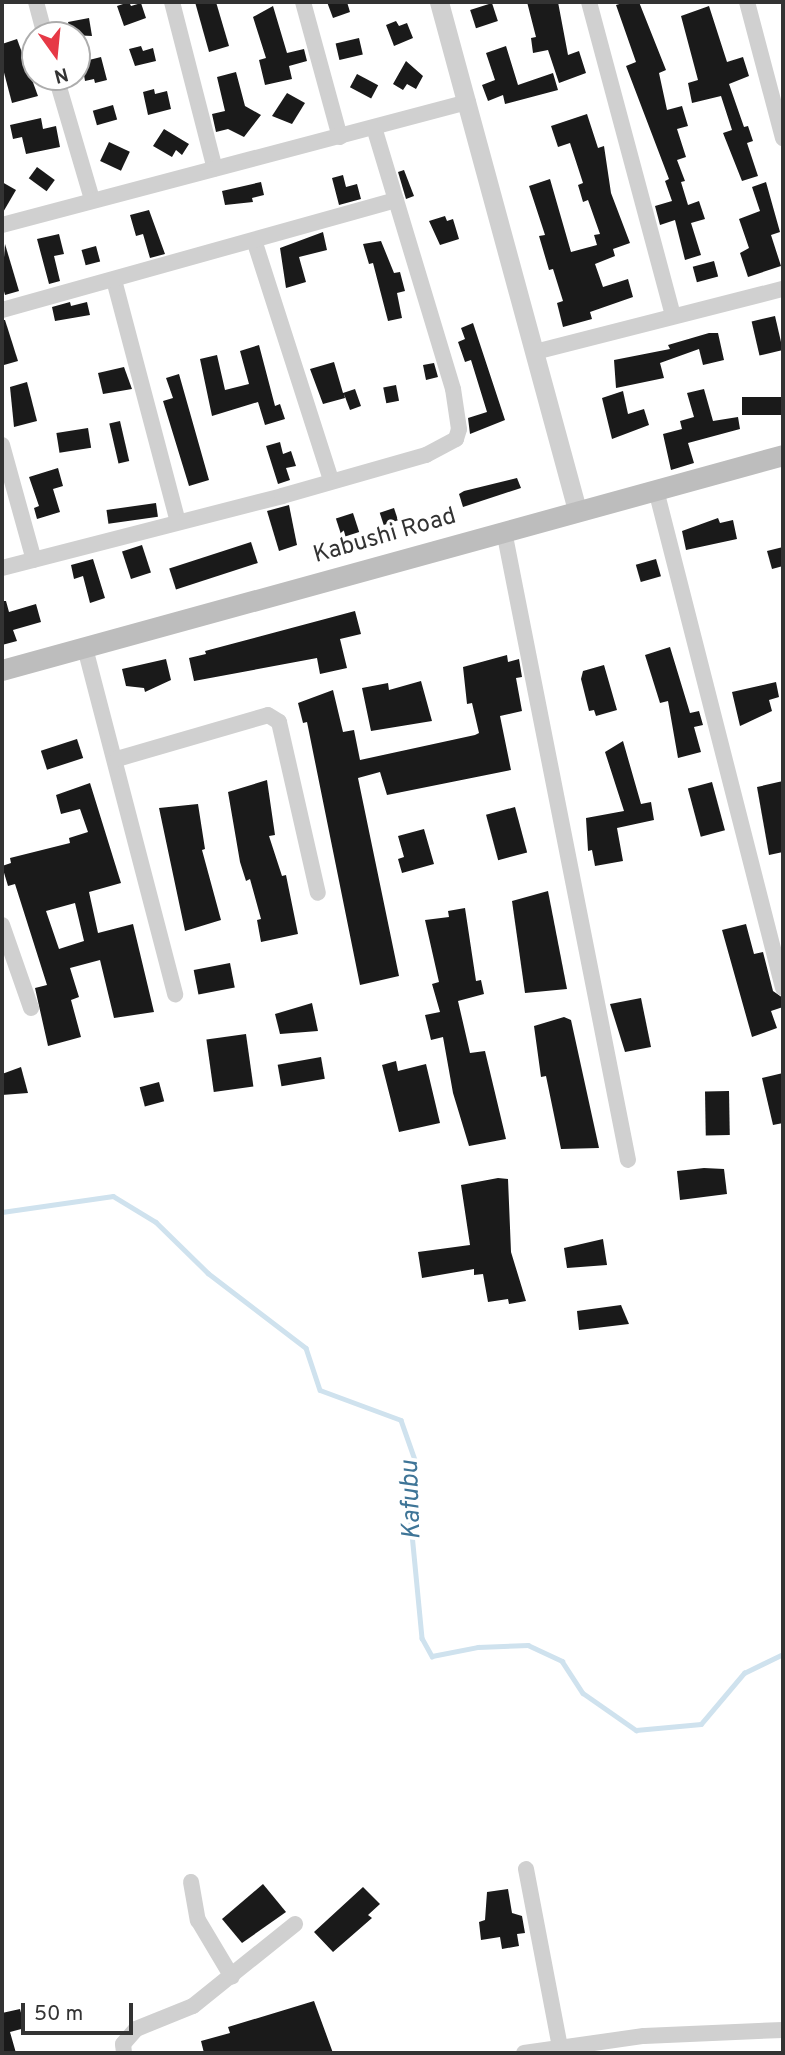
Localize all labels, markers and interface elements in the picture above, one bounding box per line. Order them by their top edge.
north arrow [21,21,91,91]
text: N [51,61,71,88]
street label: Kabushi Road [310,503,460,571]
water label: Kafubu [395,1460,429,1540]
scale bar [24,1988,136,2032]
text: 50 m [34,2001,83,2028]

